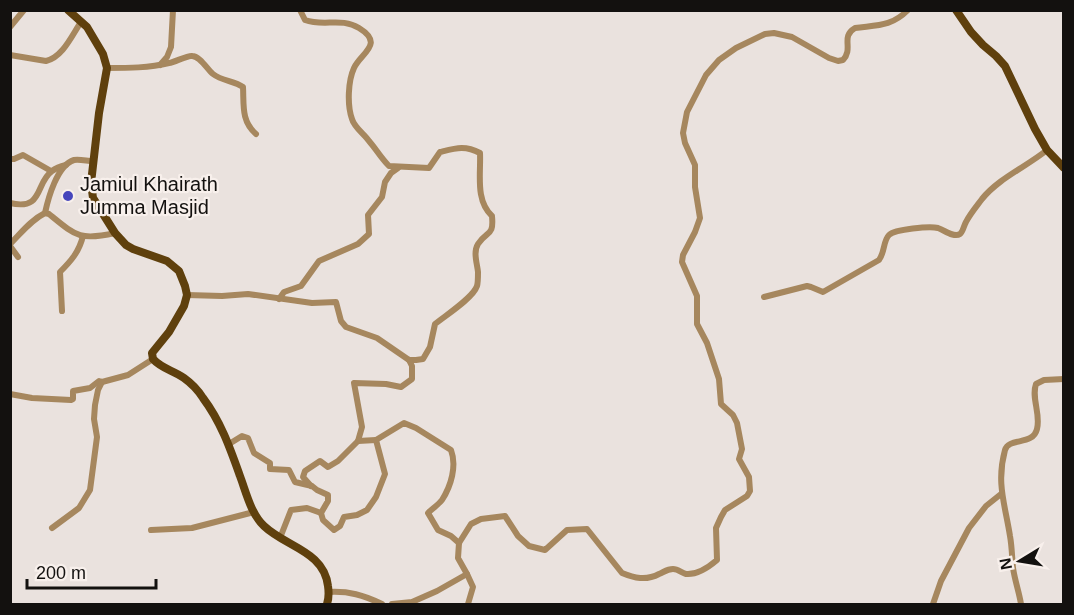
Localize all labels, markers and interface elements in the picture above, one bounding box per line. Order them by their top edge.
place label: Jamiul Khairath Jumma Masjid [80,173,218,218]
marker: Jamiul Khairath Jumma Masjid [61,189,75,203]
north arrow [990,531,1050,591]
scale bar [27,552,156,590]
text: N [996,556,1015,571]
text: 200 m [36,563,86,583]

